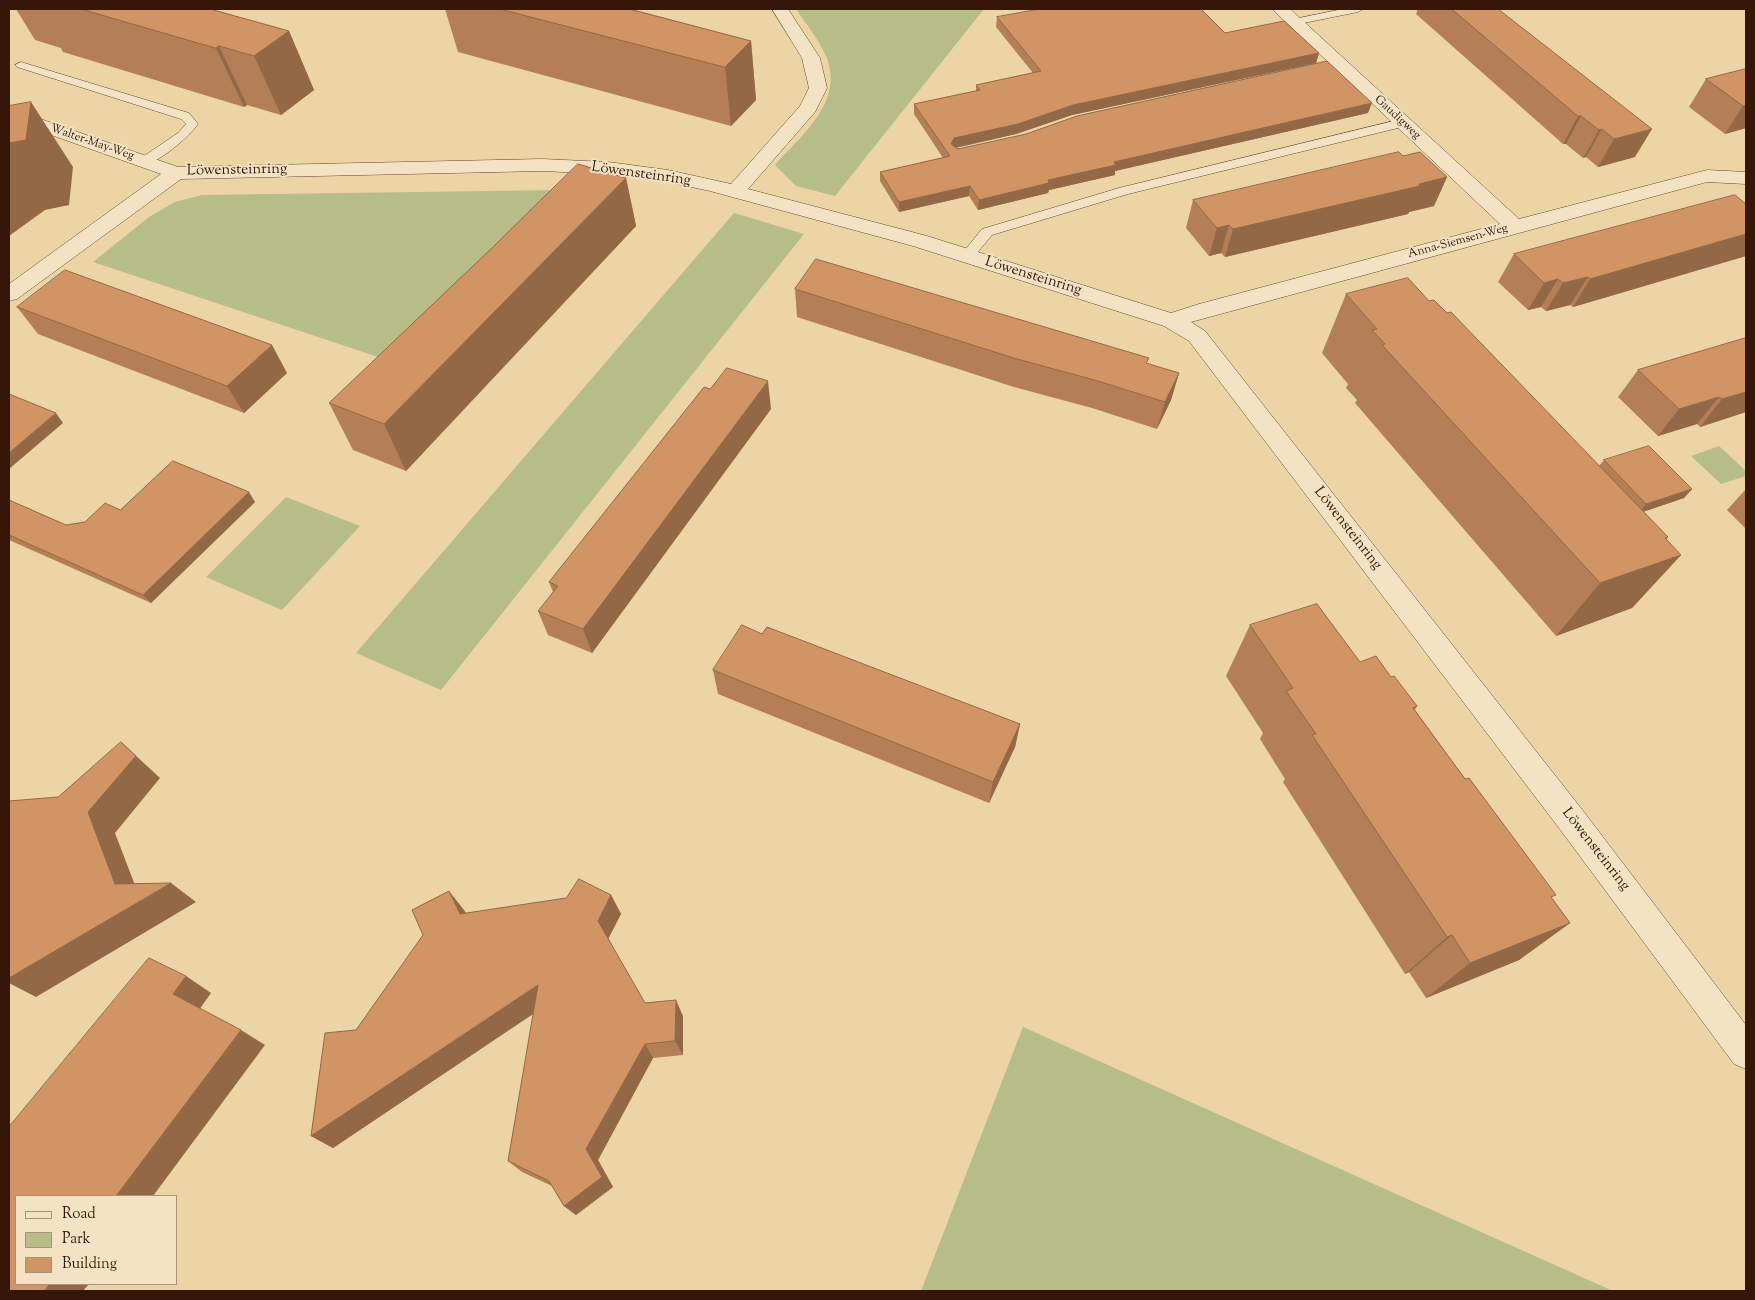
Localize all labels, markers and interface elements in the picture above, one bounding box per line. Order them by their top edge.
street label: Gaudigweg [1371,93,1423,143]
street label: Walter-May-Weg [48,122,136,164]
street label: Löwensteinring [590,159,692,191]
street label: Löwensteinring [187,161,287,181]
street label: Anna-Siemsen-Weg [1406,222,1510,262]
street label: Löwensteinring [982,254,1084,300]
street label: Löwensteinring [1309,484,1385,574]
street label: Löwensteinring [1557,805,1633,895]
legend [15,1195,178,1285]
text: Road [62,1204,96,1225]
text: Park [62,1229,91,1250]
text: Building [62,1254,117,1275]

